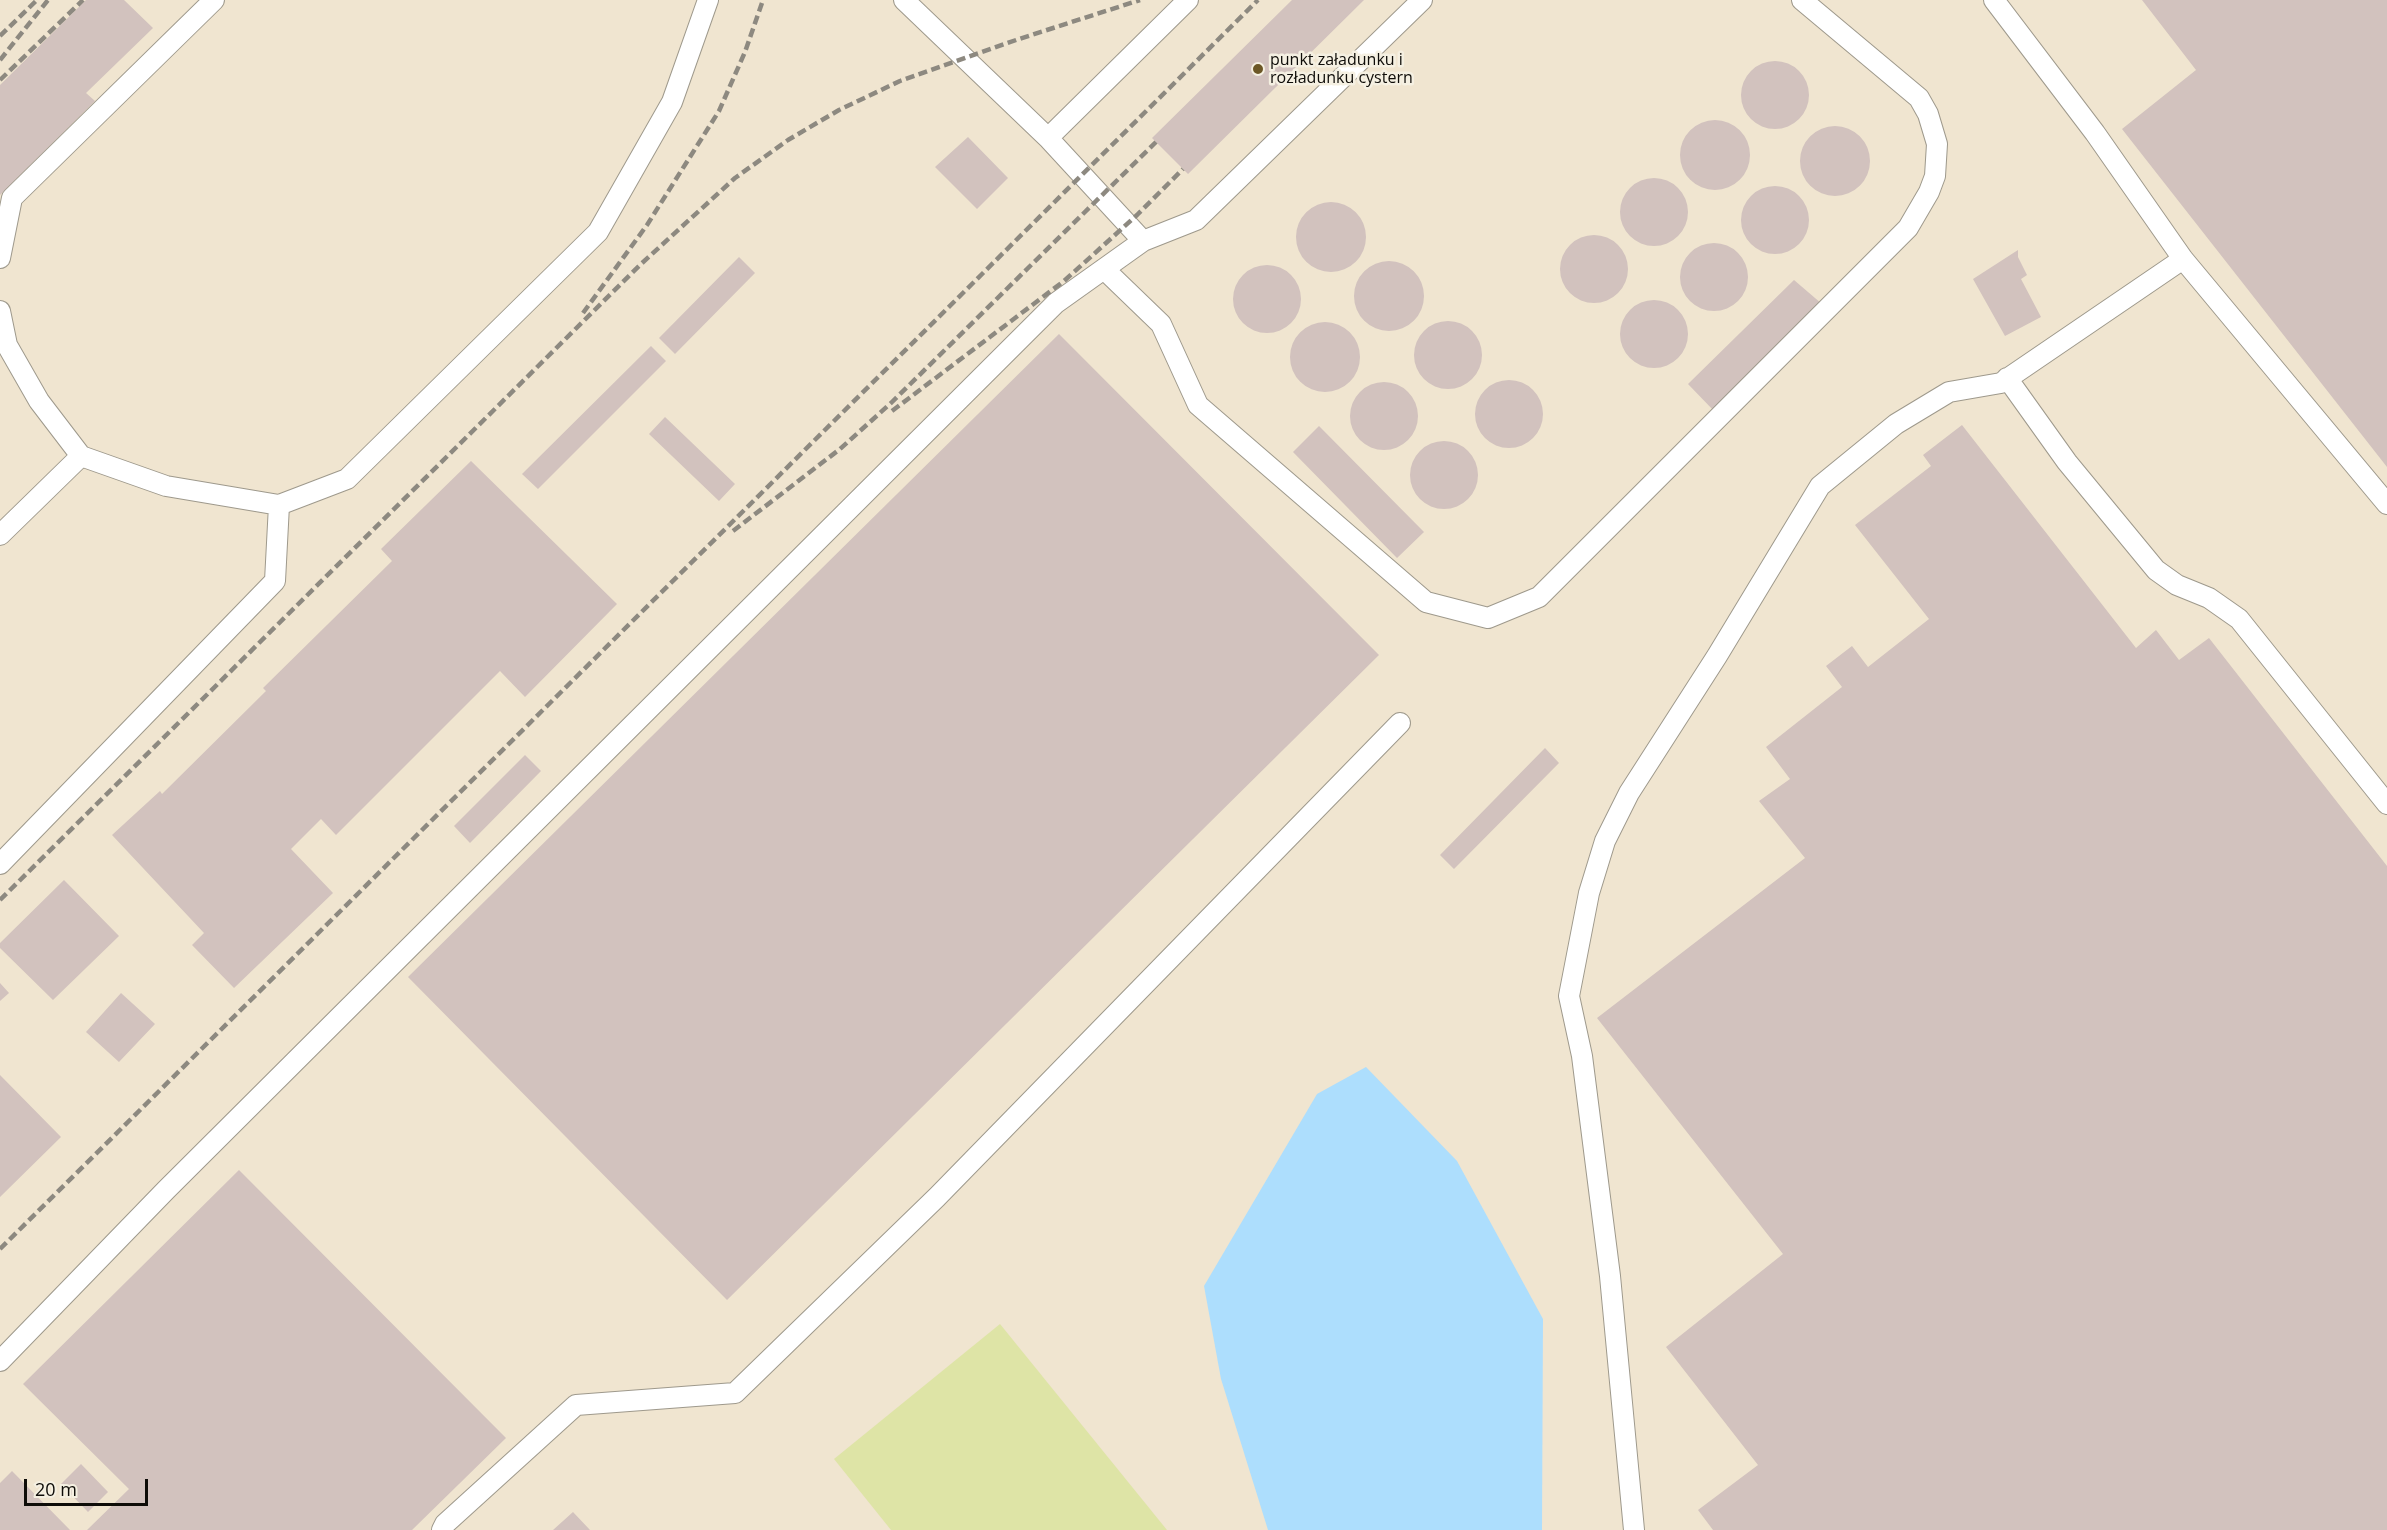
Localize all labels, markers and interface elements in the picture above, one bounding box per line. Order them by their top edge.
place label: punkt załadunku i rozładunku cystern [1270,50,1413,88]
marker: punkt załadunku i rozładunku cystern [1251,62,1265,76]
scale bar [27,1467,152,1505]
text: 20 m [35,1477,77,1501]

